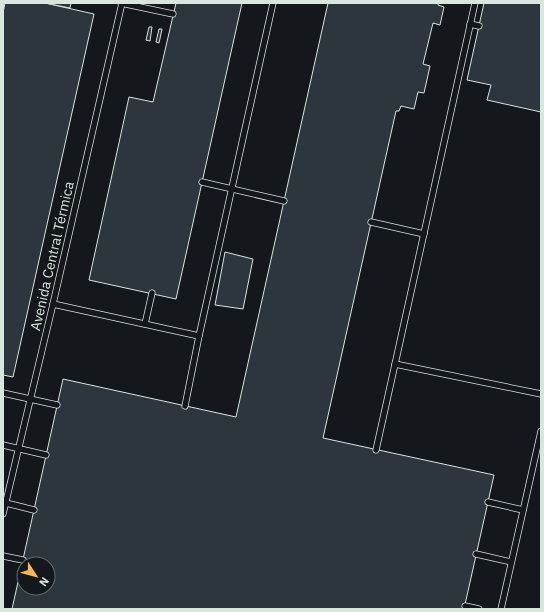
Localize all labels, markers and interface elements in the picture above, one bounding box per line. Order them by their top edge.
street label: Avenida Central Térmica [26,179,78,332]
north arrow [16,556,56,596]
text: N [36,575,52,589]

